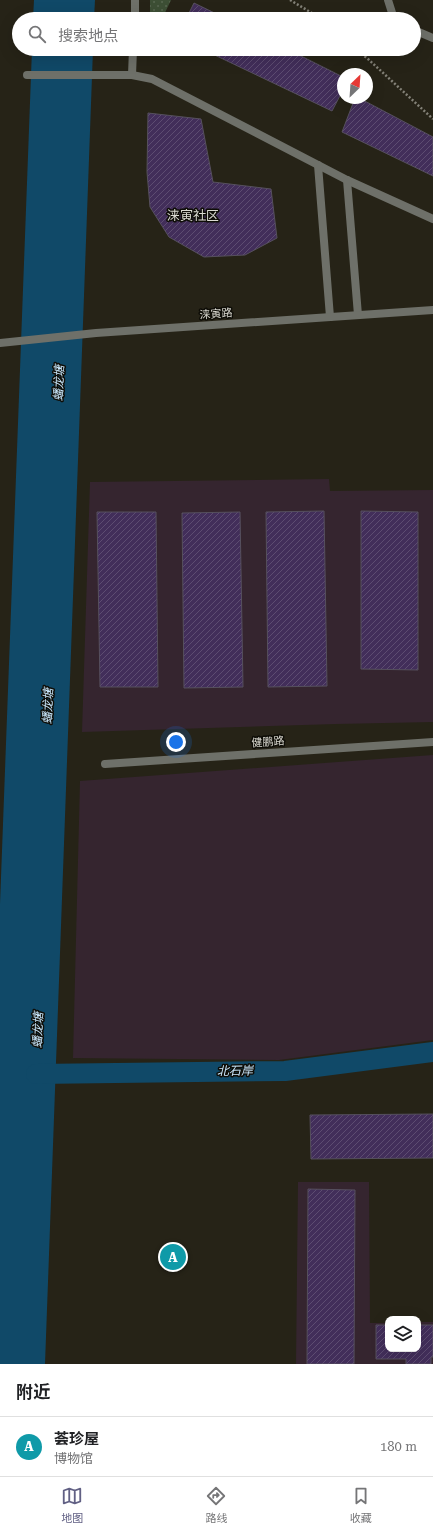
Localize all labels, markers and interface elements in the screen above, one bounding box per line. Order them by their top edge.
search box [12,12,421,56]
icon: search [26,23,48,45]
text: 搜索地点 [58,27,118,45]
north arrow [337,68,373,104]
district label: 涞寅社区 [167,208,219,223]
street label: 涞寅路 [199,306,233,322]
water label: 蟠龙塘 [51,363,67,401]
water label: 蟠龙塘 [40,686,56,724]
your location [166,732,186,752]
street label: 健鹏路 [251,734,285,750]
water label: 蟠龙塘 [30,1010,46,1048]
water label: 北石岸 [217,1064,254,1078]
pin: A [160,1242,186,1272]
map controls [385,1316,421,1352]
button: layers [385,1316,421,1352]
text: 附近 [16,1382,50,1402]
text: 荟珍屋 [54,1430,99,1448]
text: A [24,1439,34,1454]
text: 180 m [380,1439,417,1454]
text: 博物馆 [54,1451,93,1466]
tab: 地图 [61,1485,83,1525]
tab: 路线 [205,1485,227,1525]
tab: 收藏 [350,1485,372,1525]

